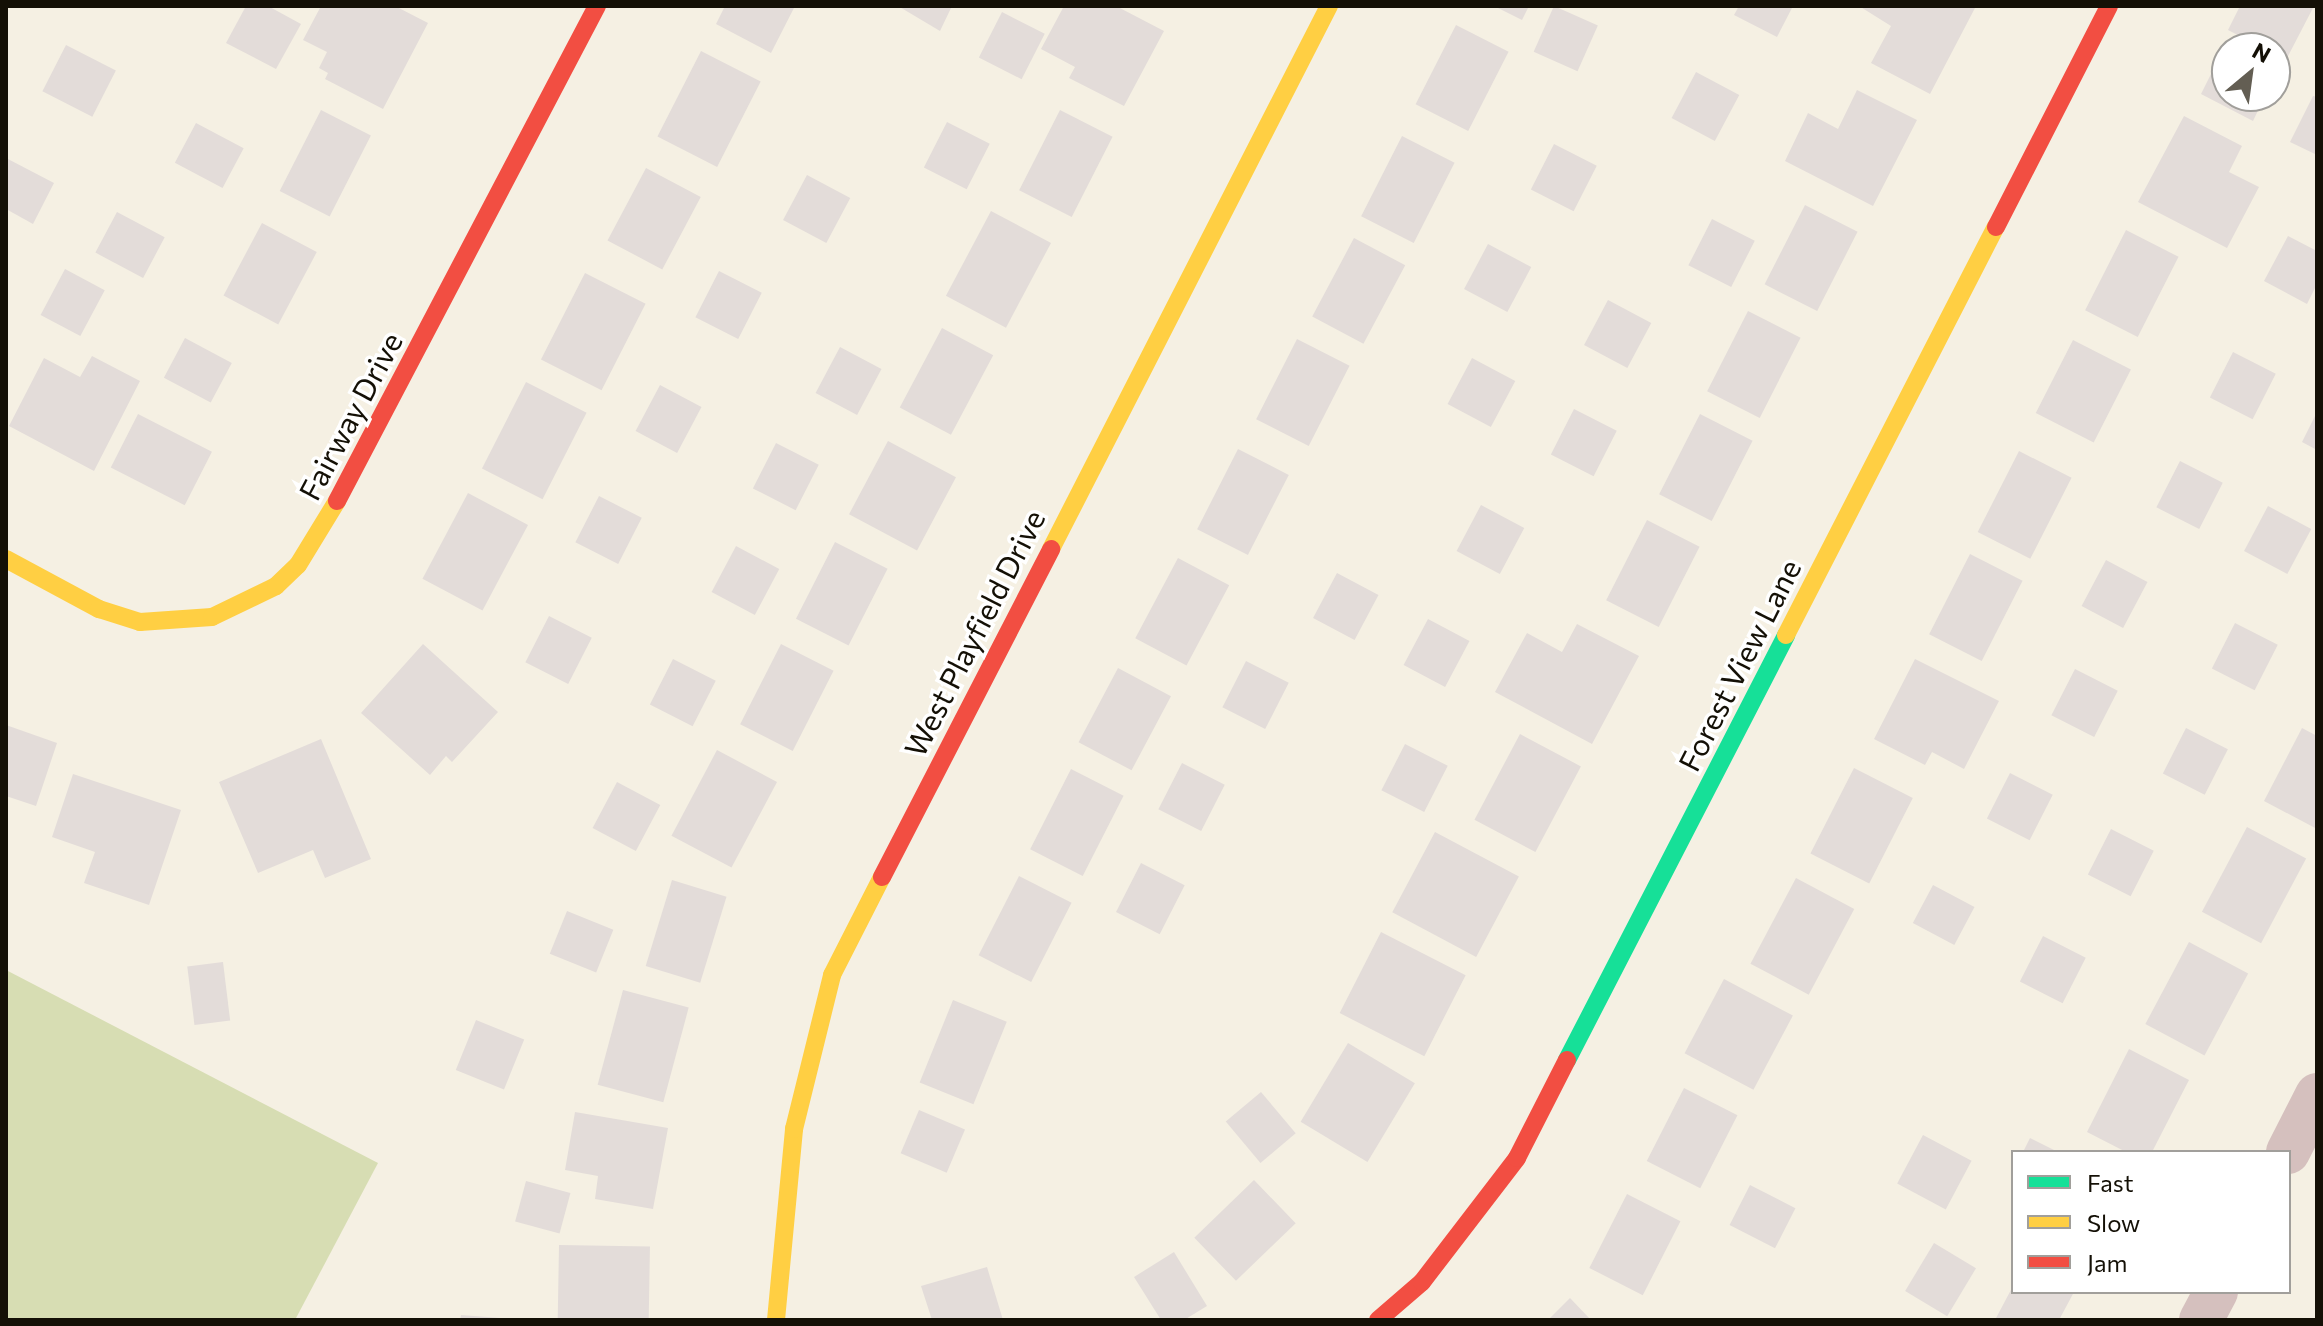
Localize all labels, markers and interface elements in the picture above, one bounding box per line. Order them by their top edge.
north arrow [2211,32,2291,112]
text: N [2248,37,2276,68]
street label: Fairway Drive [291,326,409,506]
street label: West Playfield Drive [896,504,1052,762]
street label: Forest View Lane [1670,553,1808,777]
legend [2011,1150,2291,1294]
text: Fast [2087,1168,2134,1197]
text: Slow [2087,1208,2140,1237]
text: Jam [2087,1248,2127,1277]

